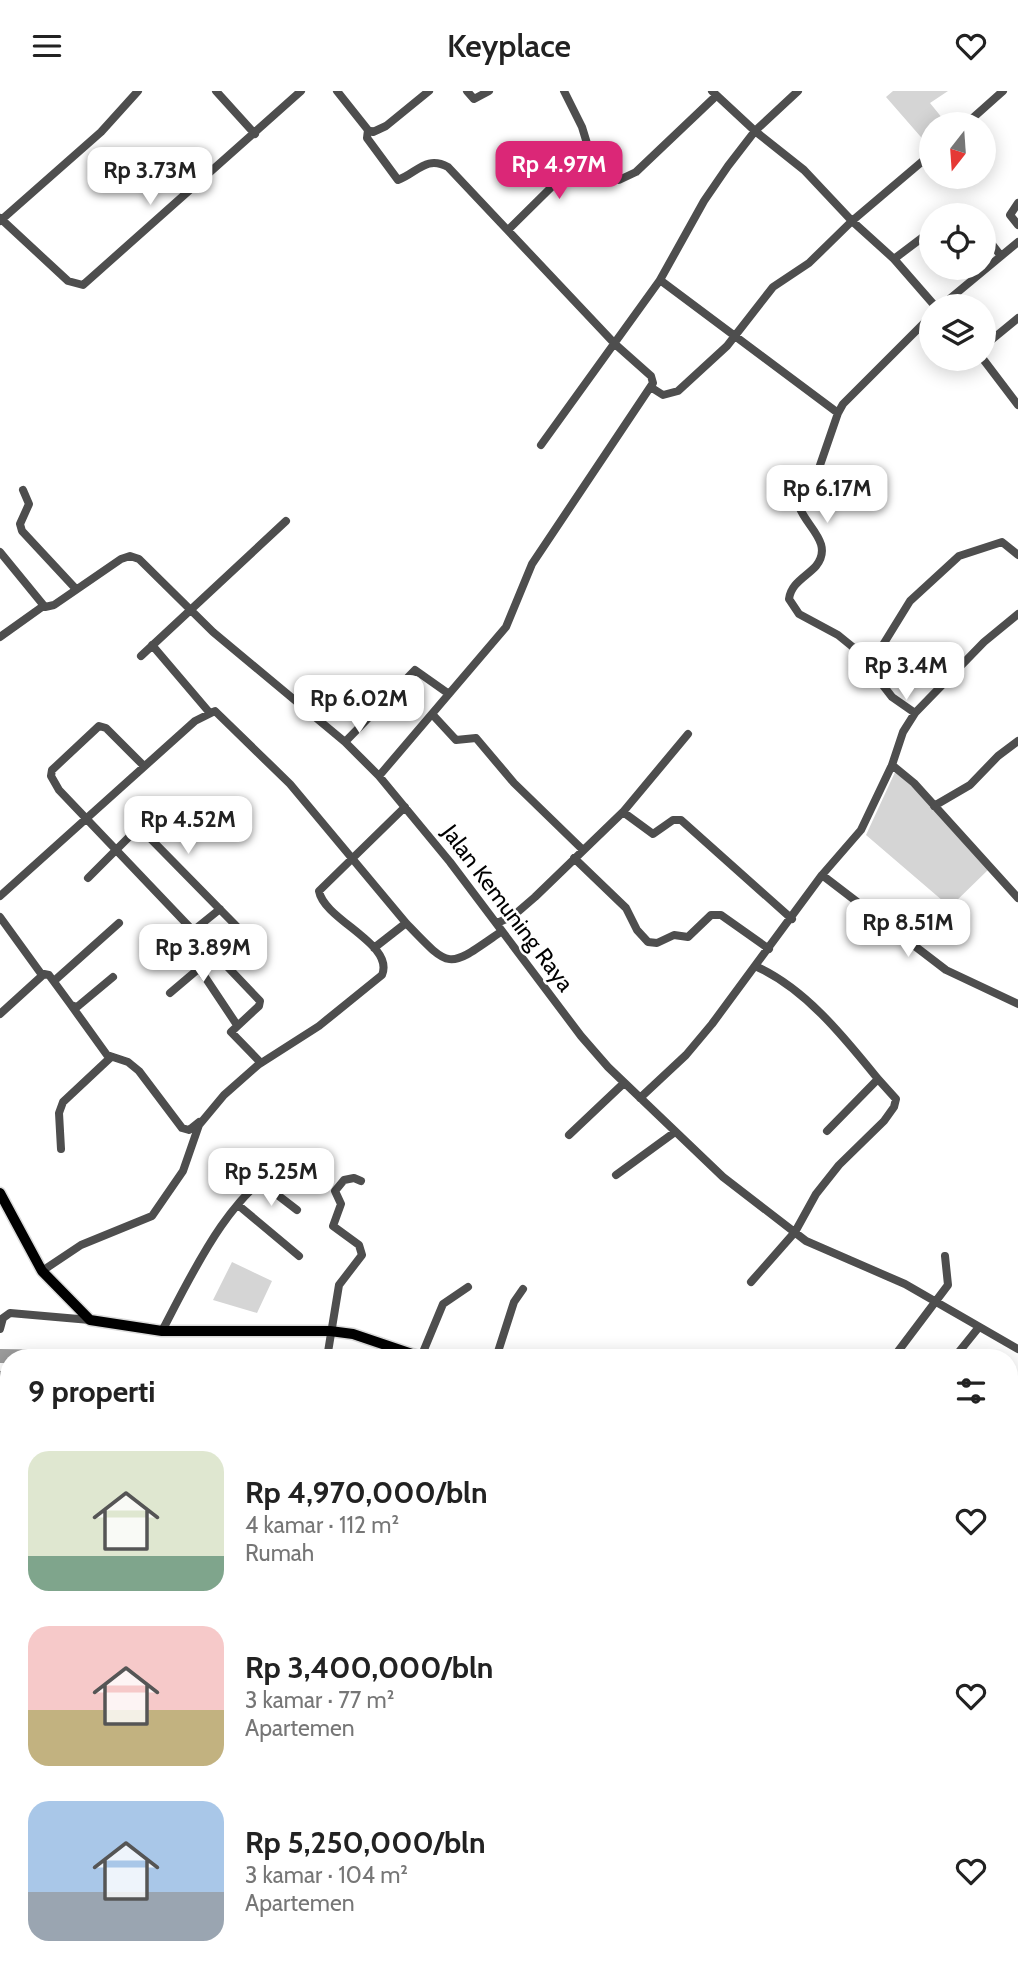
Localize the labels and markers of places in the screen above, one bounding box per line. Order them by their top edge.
pin: Rp 4.97M [487,141,631,201]
pin: Rp 3.73M [78,148,222,207]
pin: Rp 6.17M [755,465,899,525]
pin: Rp 3.4M [841,643,971,702]
pin: Rp 6.02M [287,675,431,735]
pin: Rp 4.52M [116,797,260,856]
pin: Rp 8.51M [836,899,980,959]
pin: Rp 3.89M [131,925,275,984]
pin: Rp 5.25M [199,1149,343,1208]

